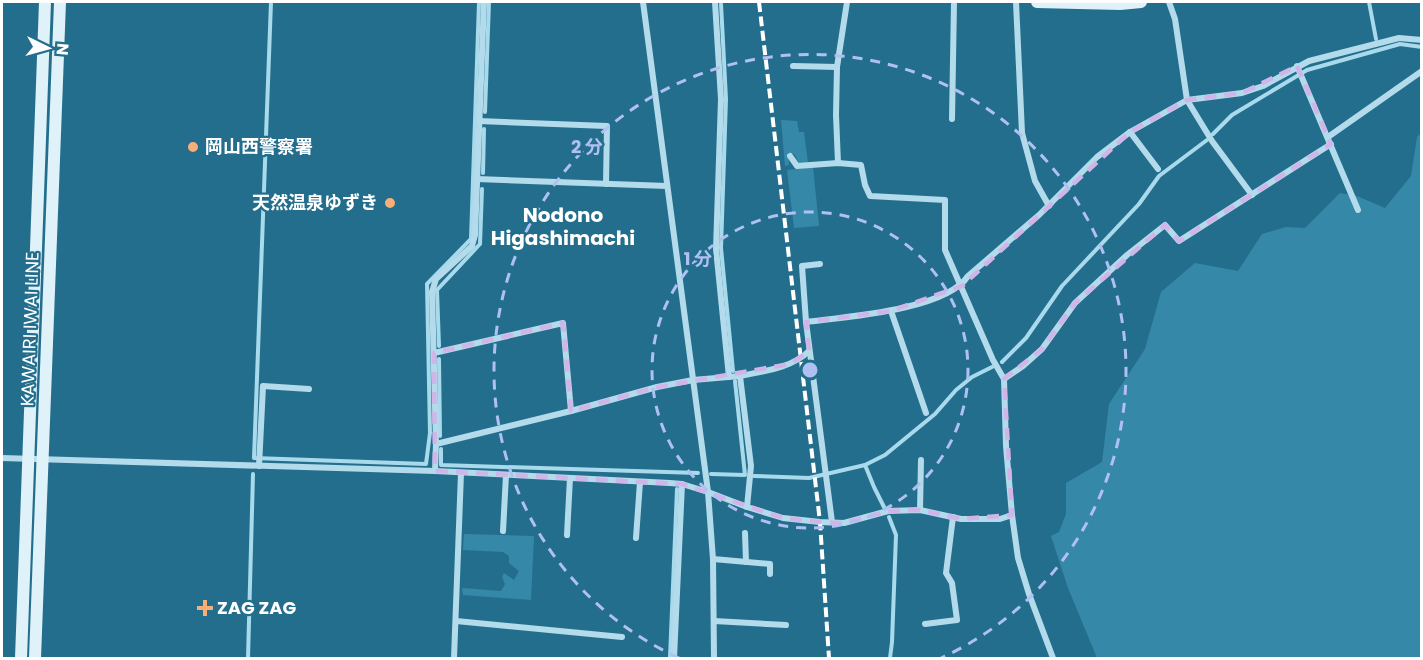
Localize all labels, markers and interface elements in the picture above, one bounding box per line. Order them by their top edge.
north arrow [18,18,78,78]
text: N [50,42,74,56]
place label: 岡山西警察署 [205,134,313,159]
text: 2 分 [571,134,603,159]
marker: 岡山西警察署 [186,140,200,154]
place label: 天然温泉ゆずき [252,190,378,215]
marker: 天然温泉ゆずき [383,196,397,210]
district label: Nodono Higashimachi [491,201,635,252]
text: 1 分 [684,246,712,271]
street label: KAWAIRI IWAI LINE [14,251,45,407]
centre of rings [800,360,820,380]
place label: ZAG ZAG [217,595,297,620]
marker: ZAG ZAG [198,601,212,615]

